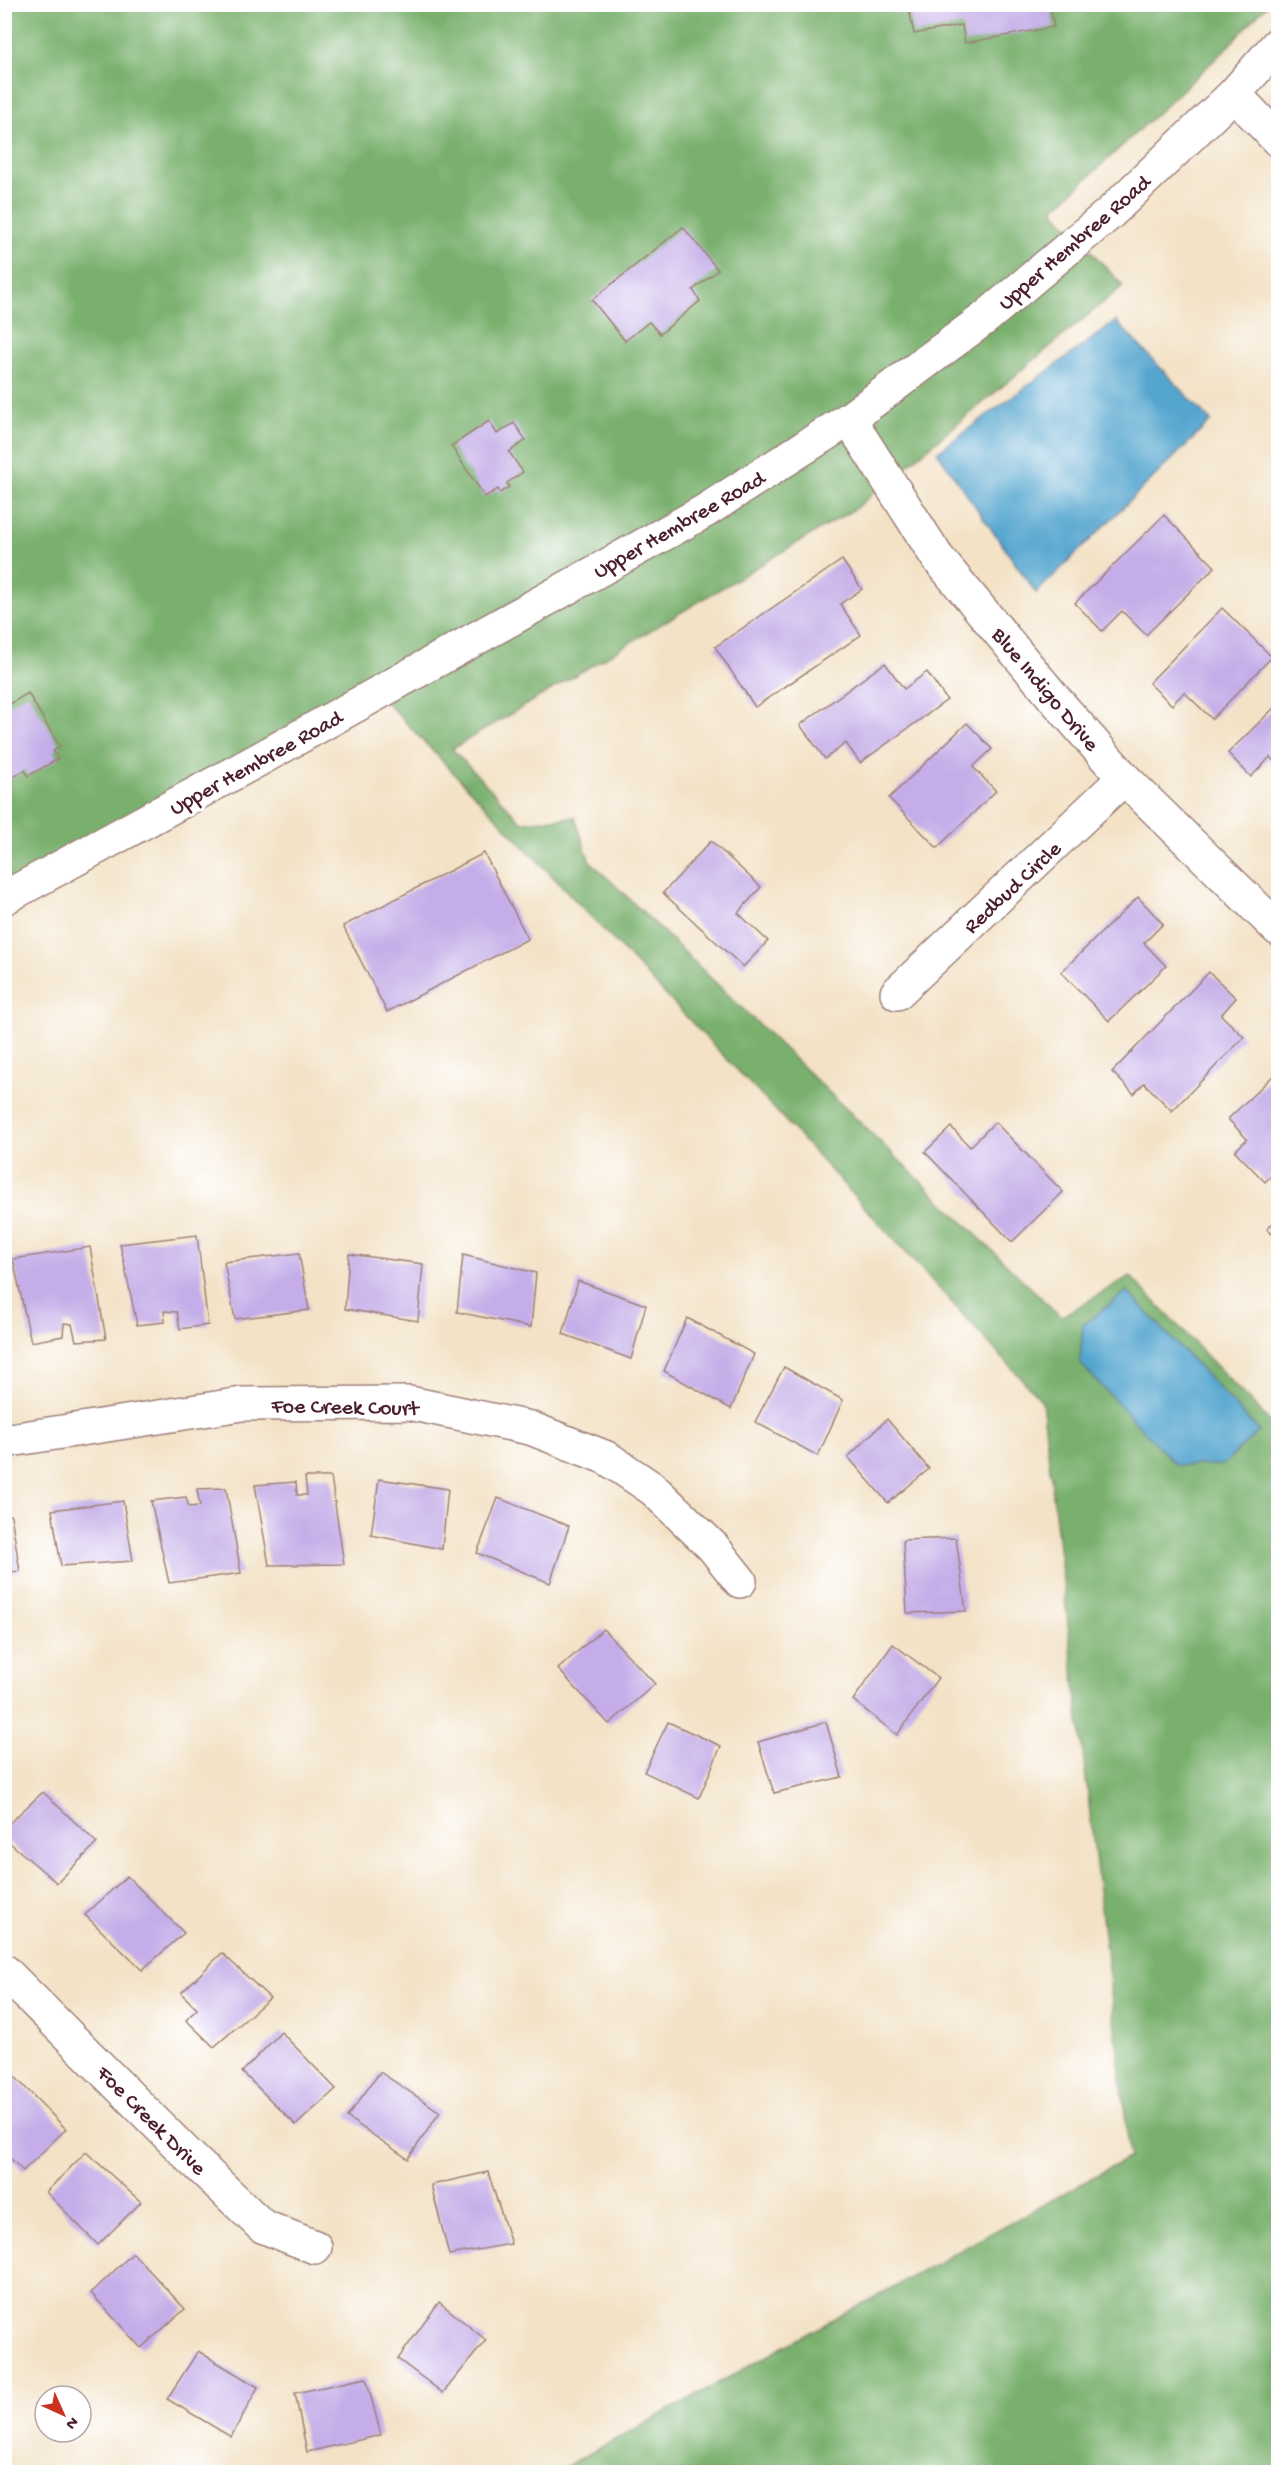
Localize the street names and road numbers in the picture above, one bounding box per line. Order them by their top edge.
street label: Upper Hembree Road [994,169,1159,317]
street label: Upper Hembree Road [590,466,772,586]
street label: Blue Indigo Drive [984,623,1104,758]
street label: Upper Hembree Road [166,705,350,823]
street label: Redbud Circle [960,837,1068,941]
street label: Foe Creek Court [270,1395,421,1423]
street label: Foe Creek Drive [89,2061,211,2183]

